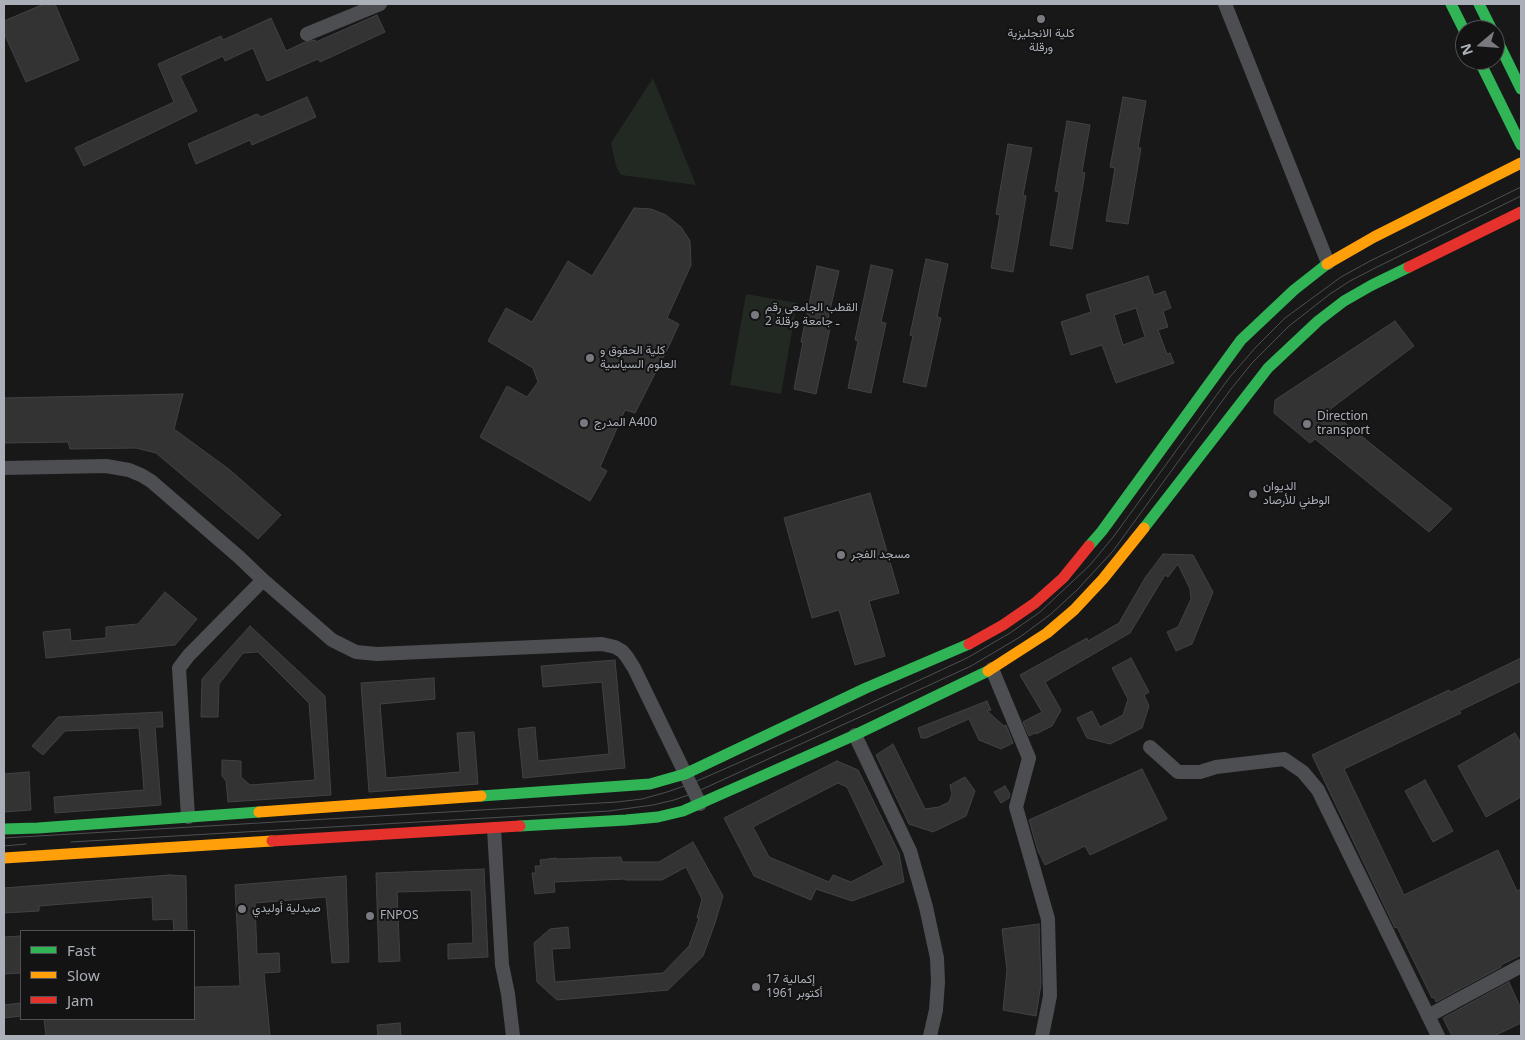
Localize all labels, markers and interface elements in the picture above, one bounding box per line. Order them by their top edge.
marker: كلية الانجليزية ورقلة [1035,13,1047,25]
north arrow [1455,20,1505,70]
place label: كلية الانجليزية ورقلة [1007,27,1075,55]
text: N [1455,41,1477,58]
place label: القطب الجامعي رقم 2 ـ جامعة ورقلة [765,301,858,329]
marker: القطب الجامعي رقم 2 ـ جامعة ورقلة [749,309,761,321]
place label: كلية الحقوق و العلوم السياسية [600,344,676,372]
marker: كلية الحقوق و العلوم السياسية [584,352,596,364]
place label: Direction transport [1317,410,1370,438]
place label: المدرج A400 [594,416,657,430]
marker: المدرج A400 [578,417,590,429]
marker: Direction transport [1301,418,1313,430]
place label: الديوان الوطني للأرصاد [1263,480,1330,508]
marker: الديوان الوطني للأرصاد [1247,488,1259,500]
place label: مسجد الفجر [851,548,910,562]
marker: مسجد الفجر [835,549,847,561]
place label: صيدلية أوليدي [252,902,321,916]
marker: صيدلية أوليدي [236,903,248,915]
place label: FNPOS [380,909,419,923]
marker: FNPOS [364,910,376,922]
legend [20,930,195,1020]
text: Fast [67,940,96,960]
text: Slow [67,965,100,985]
place label: إكمالية 17 أكتوبر 1961 [766,973,822,1001]
marker: إكمالية 17 أكتوبر 1961 [750,981,762,993]
text: Jam [67,990,94,1010]

